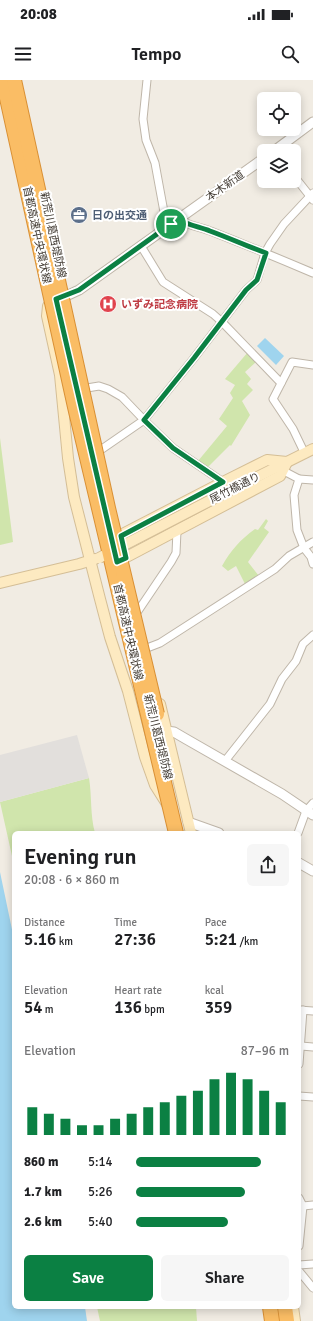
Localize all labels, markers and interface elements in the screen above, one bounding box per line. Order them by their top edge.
text: 20:08 [20,5,57,23]
icon: menu [12,43,34,65]
text: Tempo [132,43,181,65]
icon: search [279,43,301,65]
map controls [257,92,301,188]
button: locate [257,92,301,136]
button: layers [257,144,301,188]
street label: 本木新道 [203,168,247,204]
street label: 首都高速中央環状線 [20,185,54,285]
street label: 新荒川葛西堤防線 [37,191,69,279]
office icon: 日の出交通 [69,205,89,225]
pin [154,207,188,241]
place label: 日の出交通 [92,209,147,222]
icon: arrive [160,213,182,235]
hospital icon: いずみ記念病院 [98,294,118,314]
place label: いずみ記念病院 [121,298,198,311]
street label: 尾竹橋通り [208,470,262,506]
street label: 首都高速中央環状線 [111,582,145,682]
street label: 新荒川葛西堤防線 [141,693,175,781]
text: Evening run [24,843,137,870]
button: share [247,844,289,886]
text: 20:08 · 6 × 860 m [24,872,119,888]
text: Distance [24,916,65,929]
text: Time [114,916,137,929]
text: Pace [205,916,227,929]
text: 5.16 [24,929,56,950]
text: 27:36 [114,929,156,950]
text: 5:21 [205,929,237,950]
text: km [56,935,73,948]
text: /km [237,935,258,948]
text: Elevation [24,984,68,997]
text: Heart rate [114,984,162,997]
text: kcal [205,984,224,997]
text: 54 [24,997,42,1018]
text: 136 [114,997,142,1018]
text: 359 [205,997,232,1018]
text: m [42,1003,54,1016]
text: bpm [142,1003,165,1016]
text: Elevation [24,1043,76,1059]
text: 87–96 m [241,1043,289,1059]
text: 860 m [24,1154,58,1170]
text: 5:14 [88,1154,113,1170]
text: 1.7 km [24,1184,62,1200]
text: 5:26 [88,1184,113,1200]
text: 2.6 km [24,1214,62,1230]
text: 5:40 [88,1214,113,1230]
button: Save [24,1255,153,1301]
button: Share [161,1255,289,1301]

